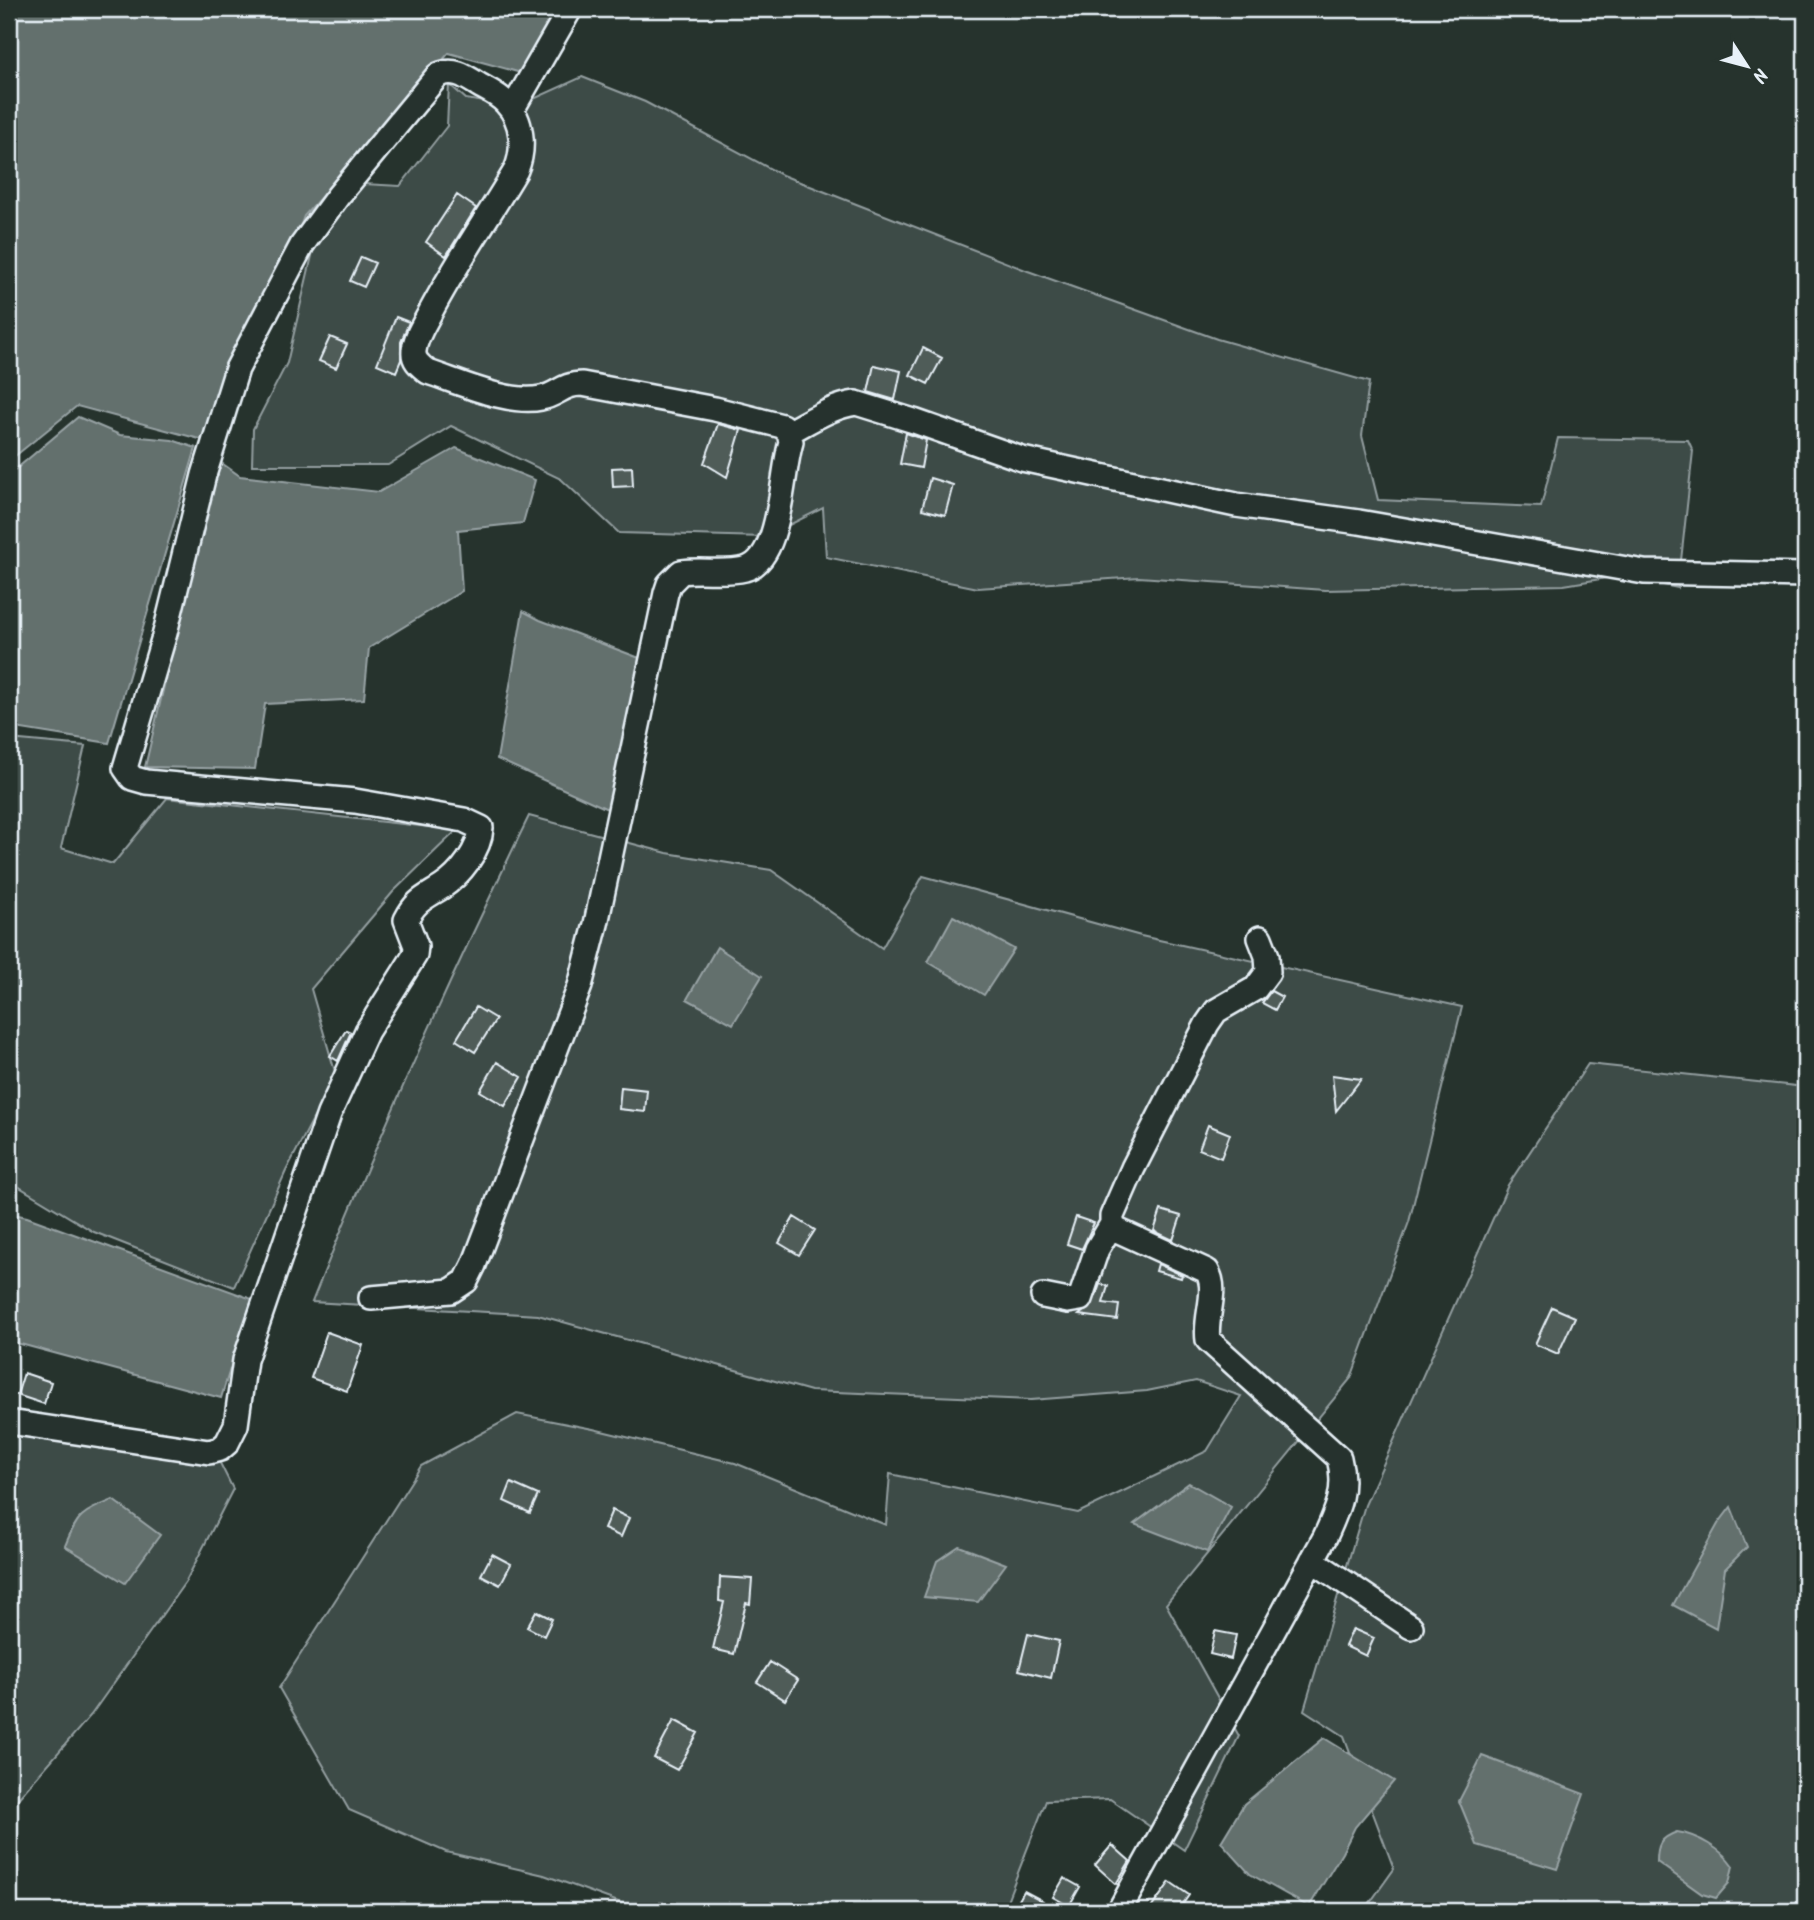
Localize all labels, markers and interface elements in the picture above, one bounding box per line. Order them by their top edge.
north arrow [1713,32,1783,102]
text: N [1743,61,1775,88]

